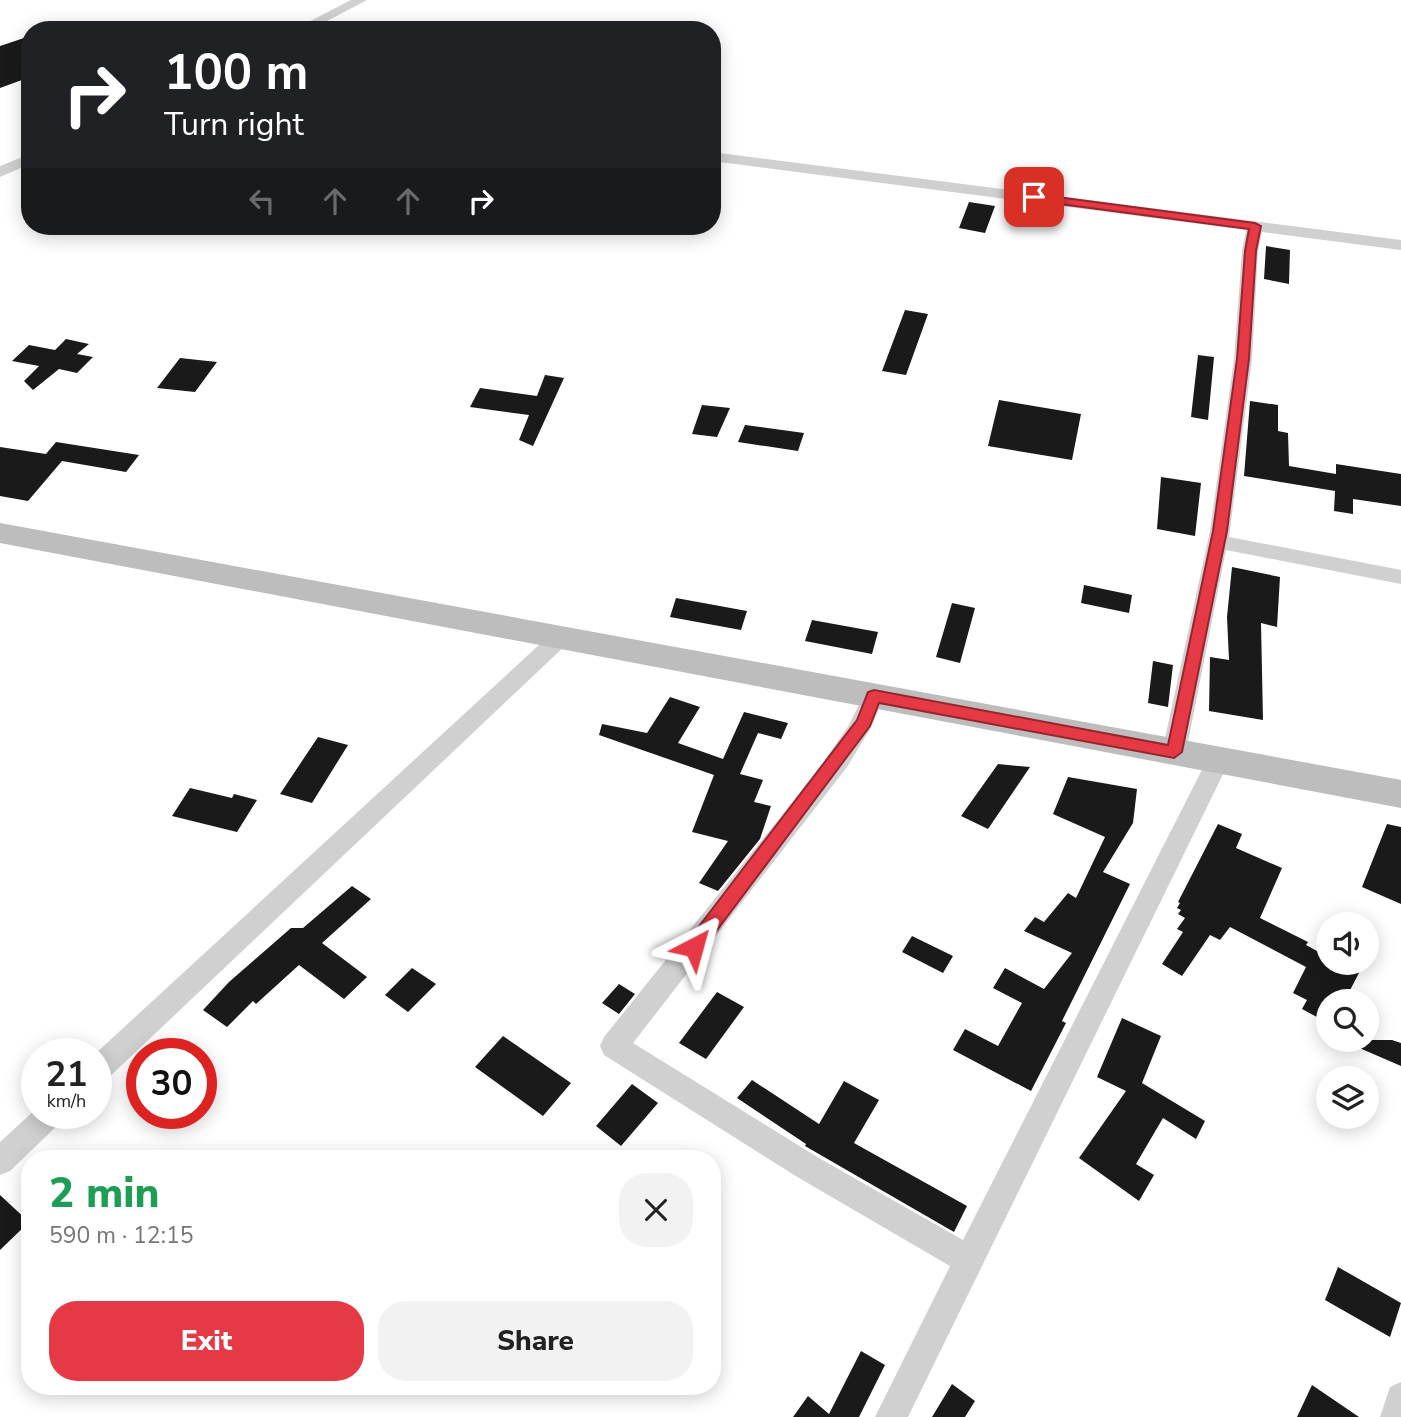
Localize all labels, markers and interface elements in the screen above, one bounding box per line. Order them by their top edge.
text: 100 m [164,39,308,106]
icon: right [49,49,140,140]
text: Turn right [164,103,304,146]
pin [1004,167,1064,227]
icon: arrive [1015,178,1053,216]
icon: left [243,182,281,220]
icon: ahead [316,182,354,220]
icon: ahead [389,182,427,220]
icon: right [462,182,500,220]
position arrow [657,910,731,984]
map controls [1316,912,1379,1129]
button: sound [1316,912,1379,975]
button: search [1316,989,1379,1052]
speed limit sign: 30 [126,1038,217,1129]
text: 21 [45,1051,88,1098]
button: layers [1316,1066,1379,1129]
text: km/h [47,1089,86,1113]
text: 2 min [49,1165,159,1222]
button: close [619,1173,693,1247]
text: 590 m · 12:15 [49,1220,194,1251]
button: Exit [49,1301,364,1381]
button: Share [378,1301,693,1381]

